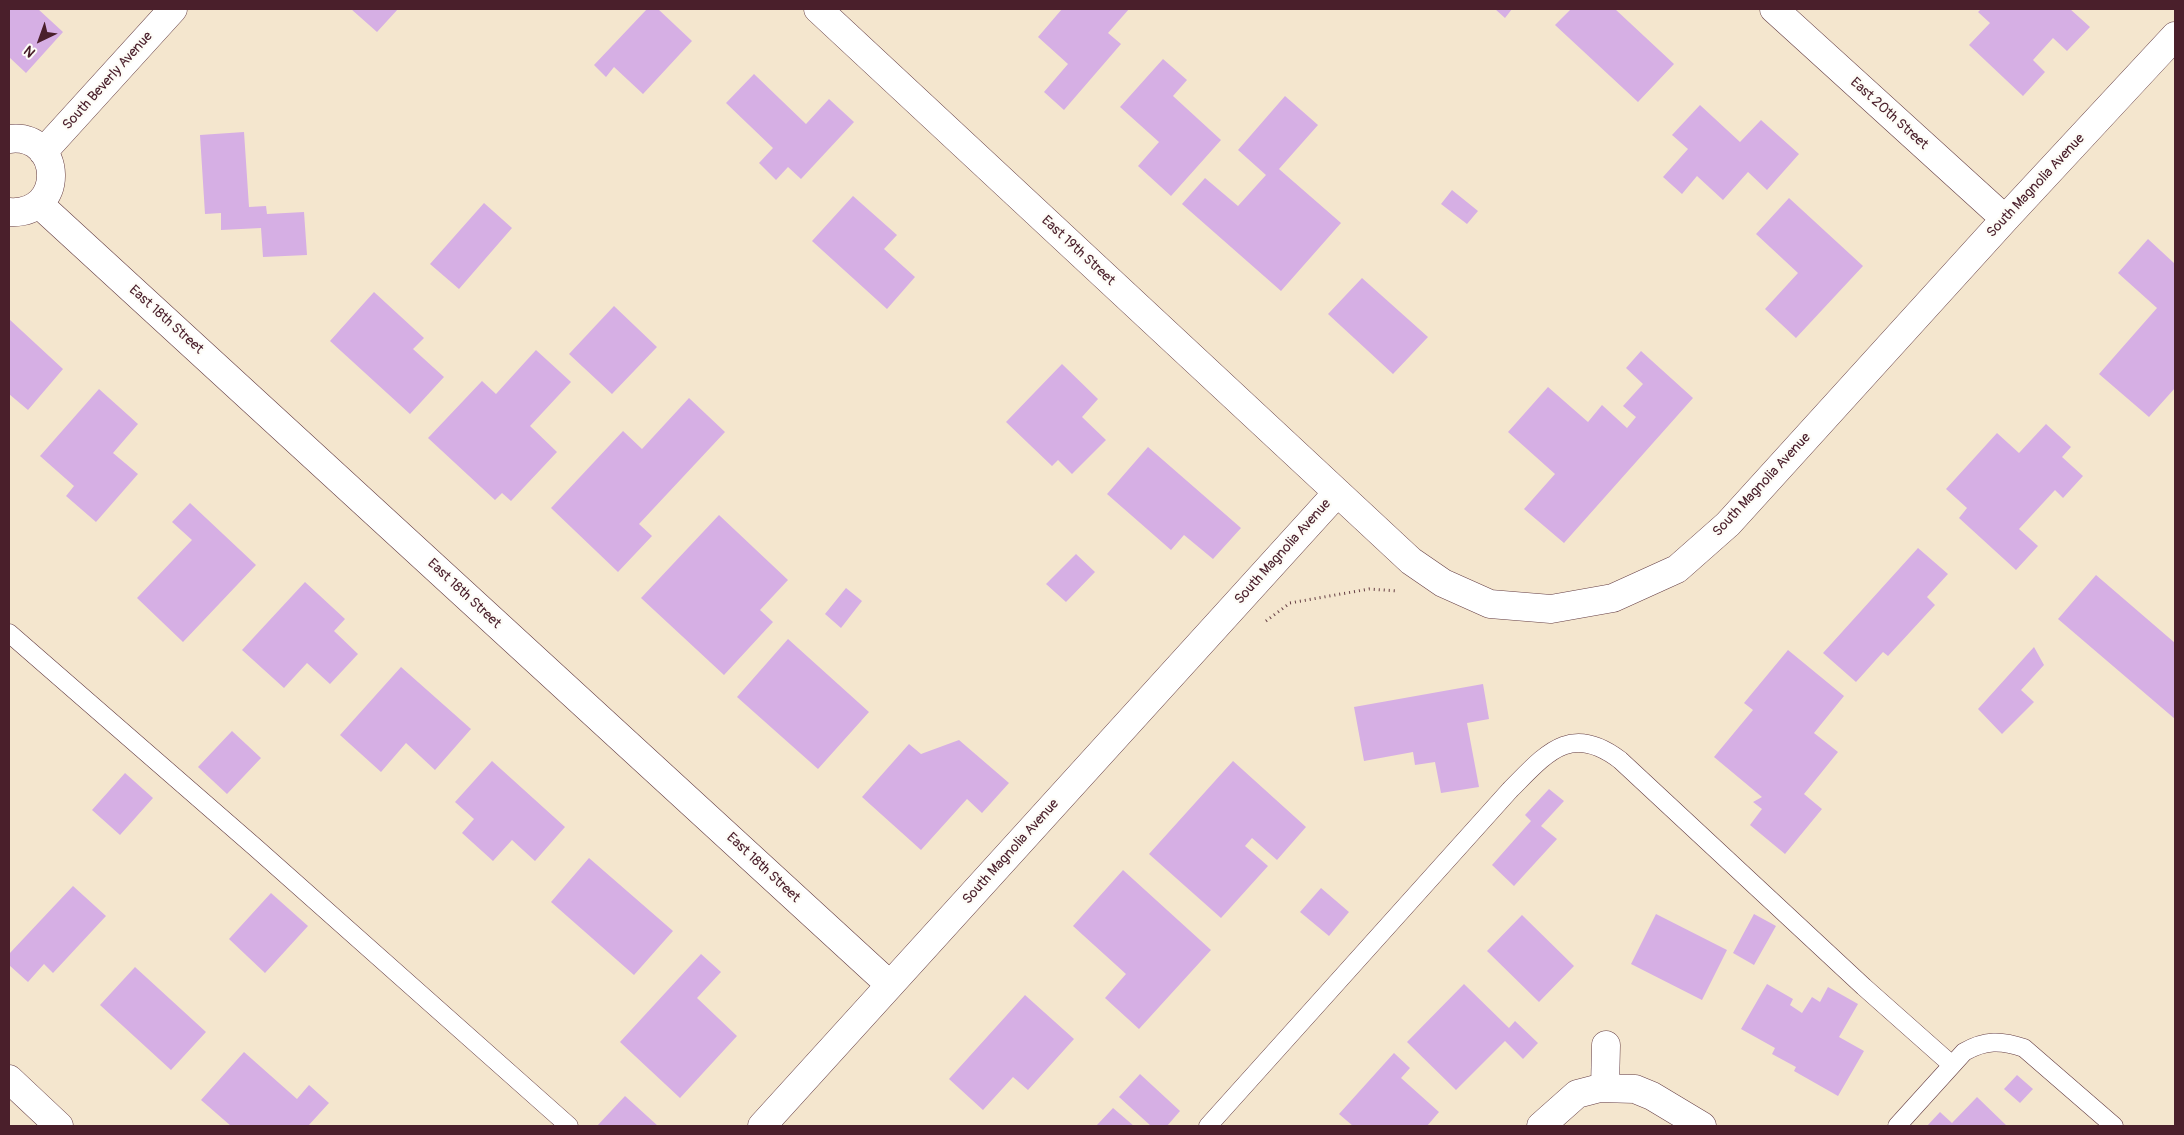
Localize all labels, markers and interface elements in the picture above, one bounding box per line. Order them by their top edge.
north arrow [15,15,65,65]
street label: South Beverly Avenue [59,28,157,134]
text: N [20,42,39,61]
street label: East 20th Street [1846,75,1932,153]
street label: South Magnolia Avenue [1984,131,2088,241]
street label: East 19th Street [1038,213,1118,289]
street label: East 18th Street [125,282,207,358]
street label: South Magnolia Avenue [1710,430,1814,540]
street label: South Magnolia Avenue [1231,496,1335,608]
street label: East 18th Street [424,556,504,632]
street label: South Magnolia Avenue [959,796,1063,908]
street label: East 18th Street [723,830,803,906]

